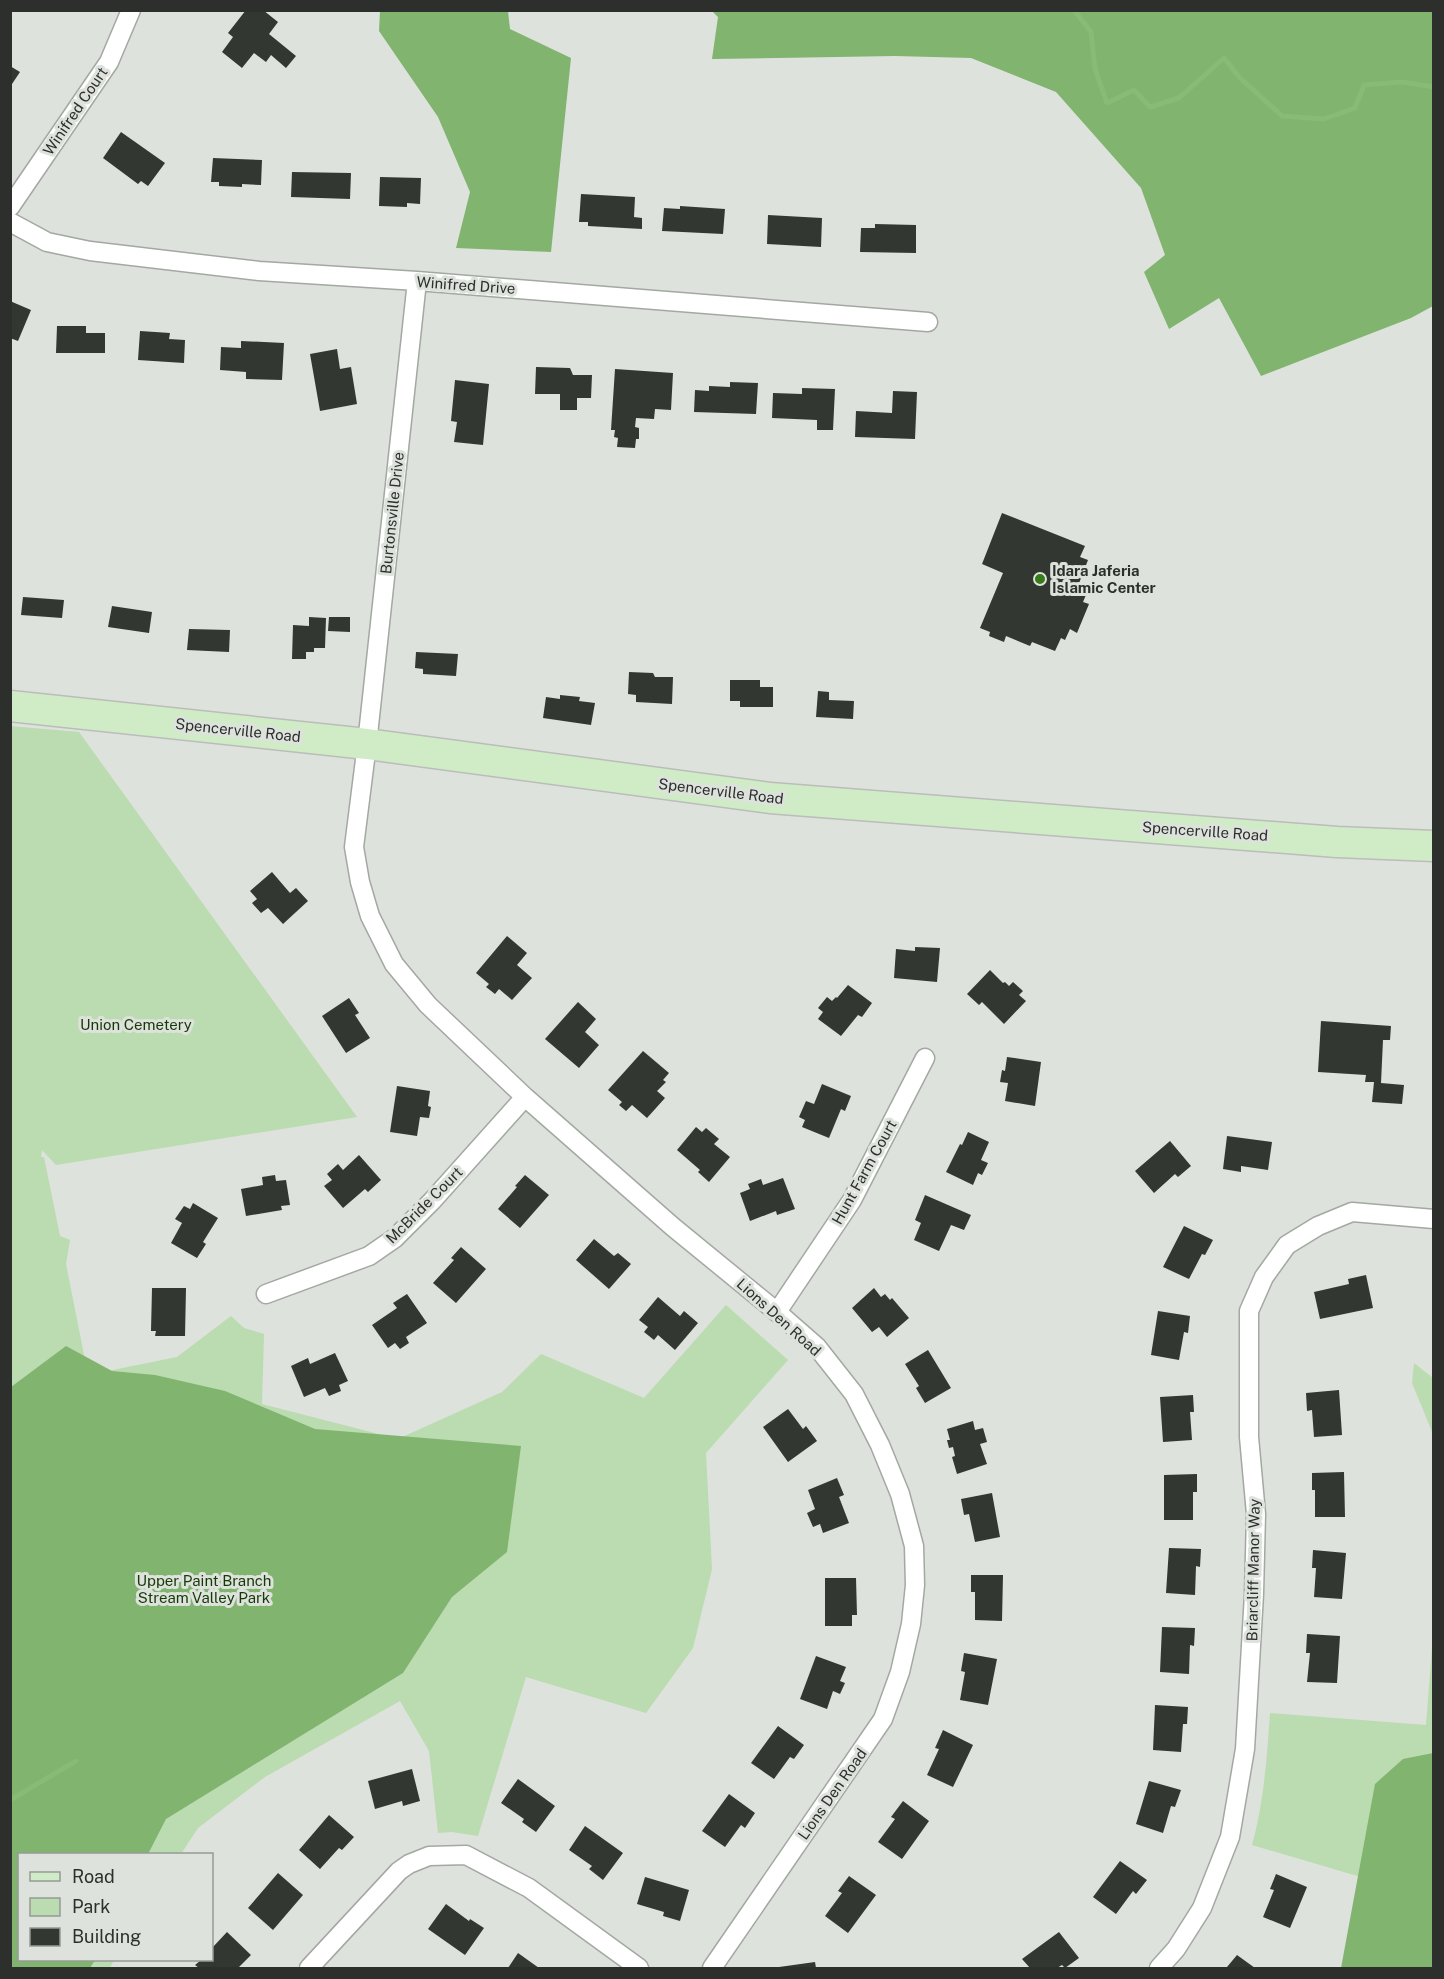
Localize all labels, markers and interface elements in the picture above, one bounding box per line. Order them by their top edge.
street label: Winifred Court [39,64,111,158]
street label: Winifred Drive [416,273,516,297]
street label: Burtonsville Drive [377,451,407,575]
place label: Idara Jaferia Islamic Center [1052,562,1156,596]
marker: Idara Jaferia Islamic Center [1033,572,1047,586]
street label: Spencerville Road [174,715,302,745]
street label: Spencerville Road [657,775,785,807]
street label: Spencerville Road [1141,818,1269,844]
park label: Union Cemetery [80,1016,192,1033]
street label: Hunt Farm Court [828,1117,900,1227]
street label: McBride Court [382,1163,466,1247]
street label: Lions Den Road [733,1275,825,1359]
street label: Briarcliff Manor Way [1243,1499,1263,1641]
park label: Upper Paint Branch Stream Valley Park [136,1572,272,1606]
street label: Lions Den Road [794,1745,870,1843]
legend [18,1853,213,1961]
text: Road [72,1866,115,1887]
text: Park [72,1896,110,1917]
text: Building [72,1926,141,1947]

